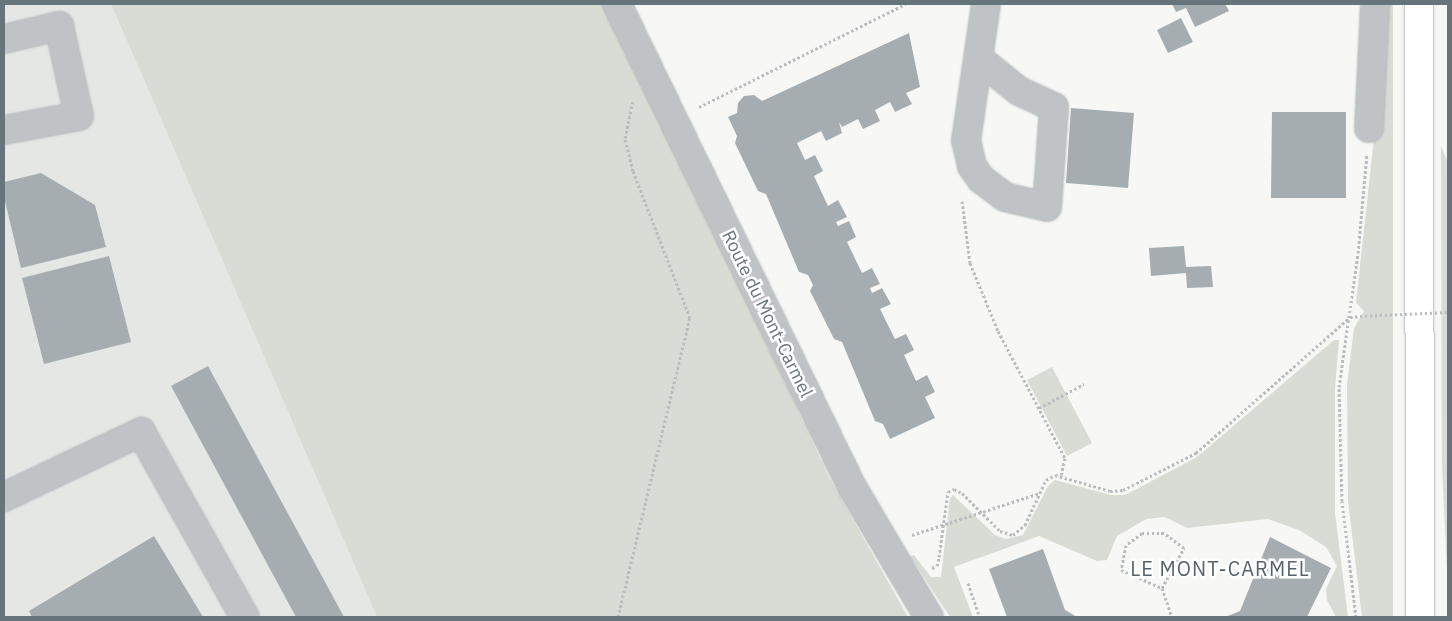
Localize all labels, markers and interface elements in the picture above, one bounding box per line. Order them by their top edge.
street label: Route du Mont-Carmel [717,227,817,401]
district label: LE MONT-CARMEL [1128,556,1312,580]

